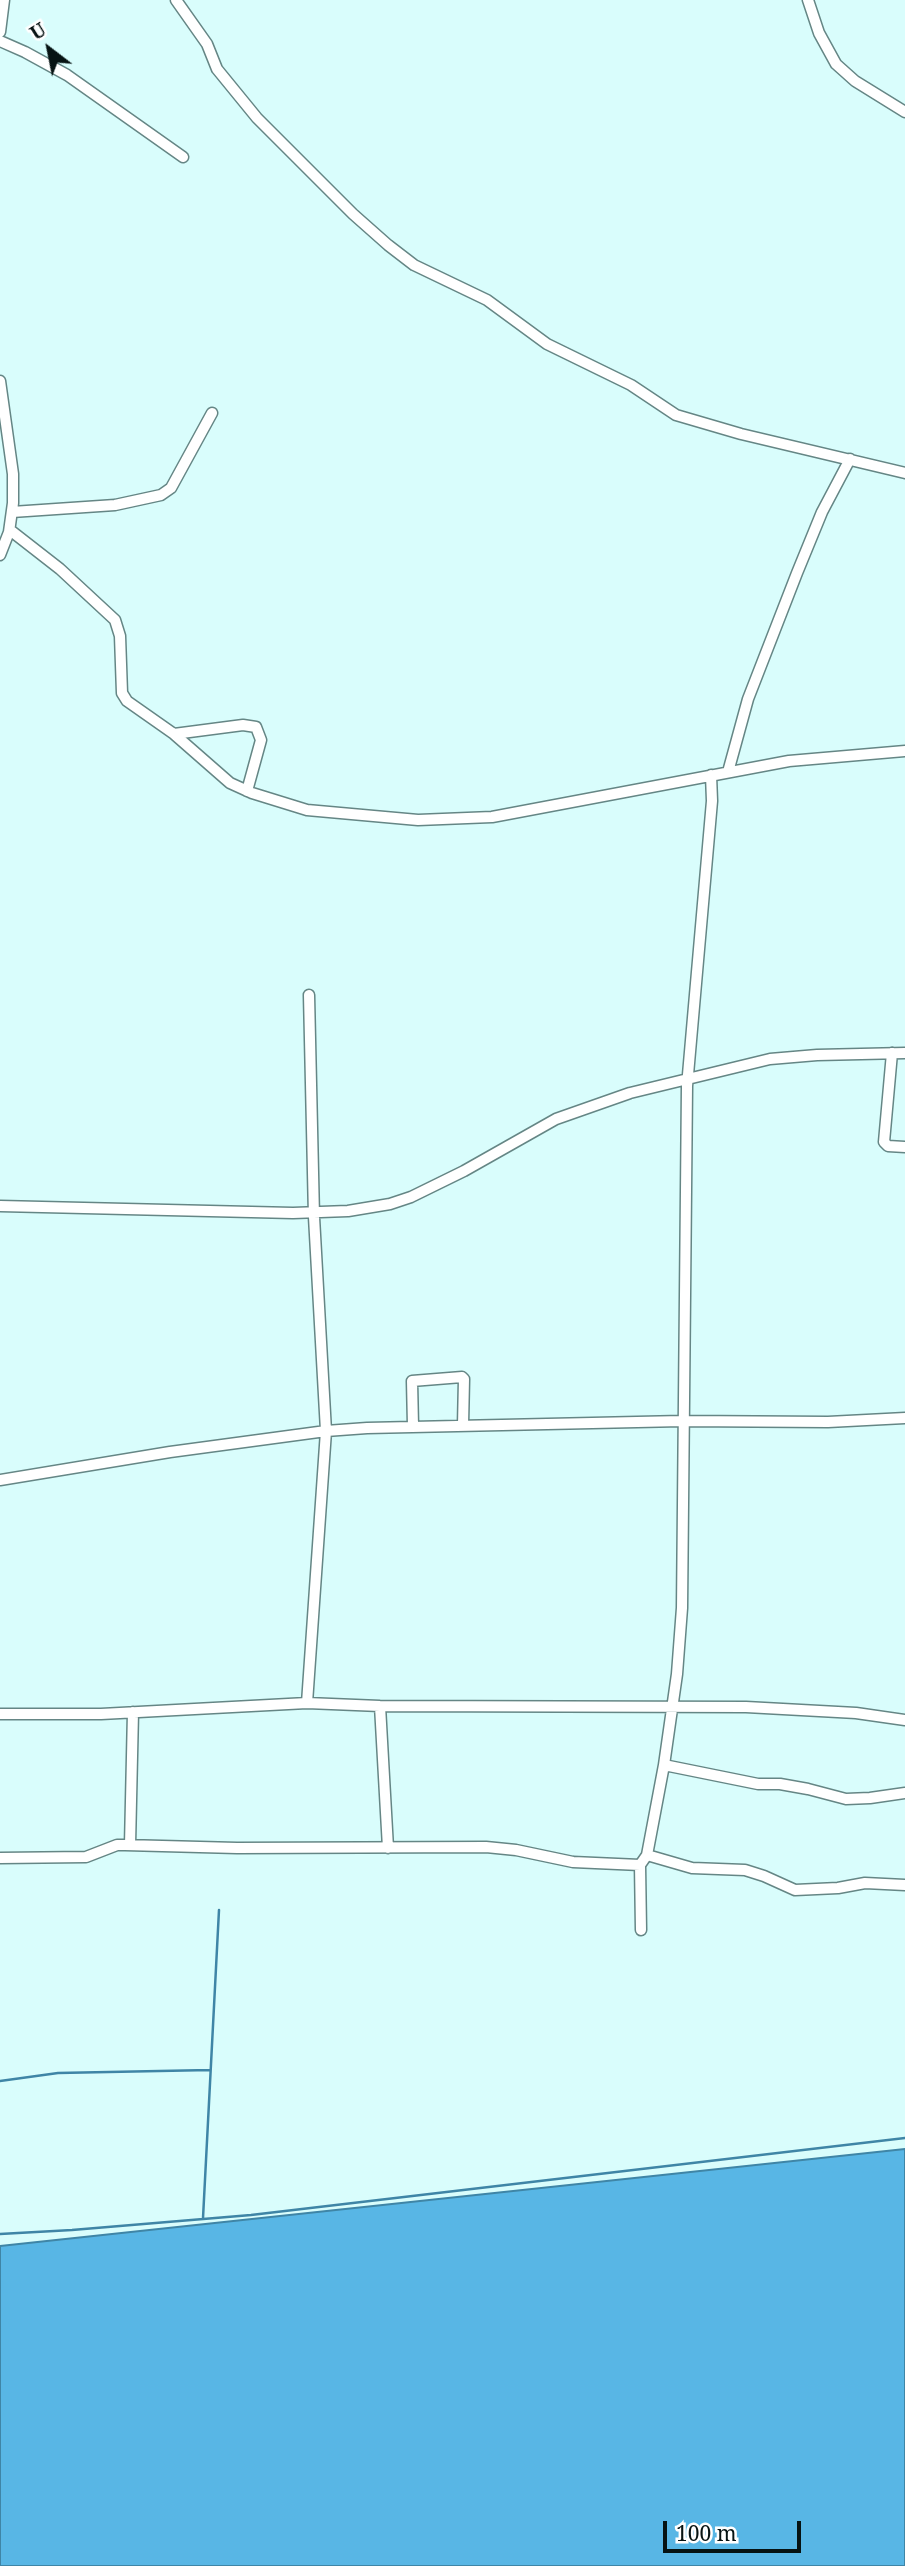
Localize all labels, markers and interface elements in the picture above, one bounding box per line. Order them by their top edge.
north arrow [14,14,84,84]
text: U [25,16,51,46]
scale bar [667,2506,805,2550]
text: 100 m [676,2519,737,2547]

